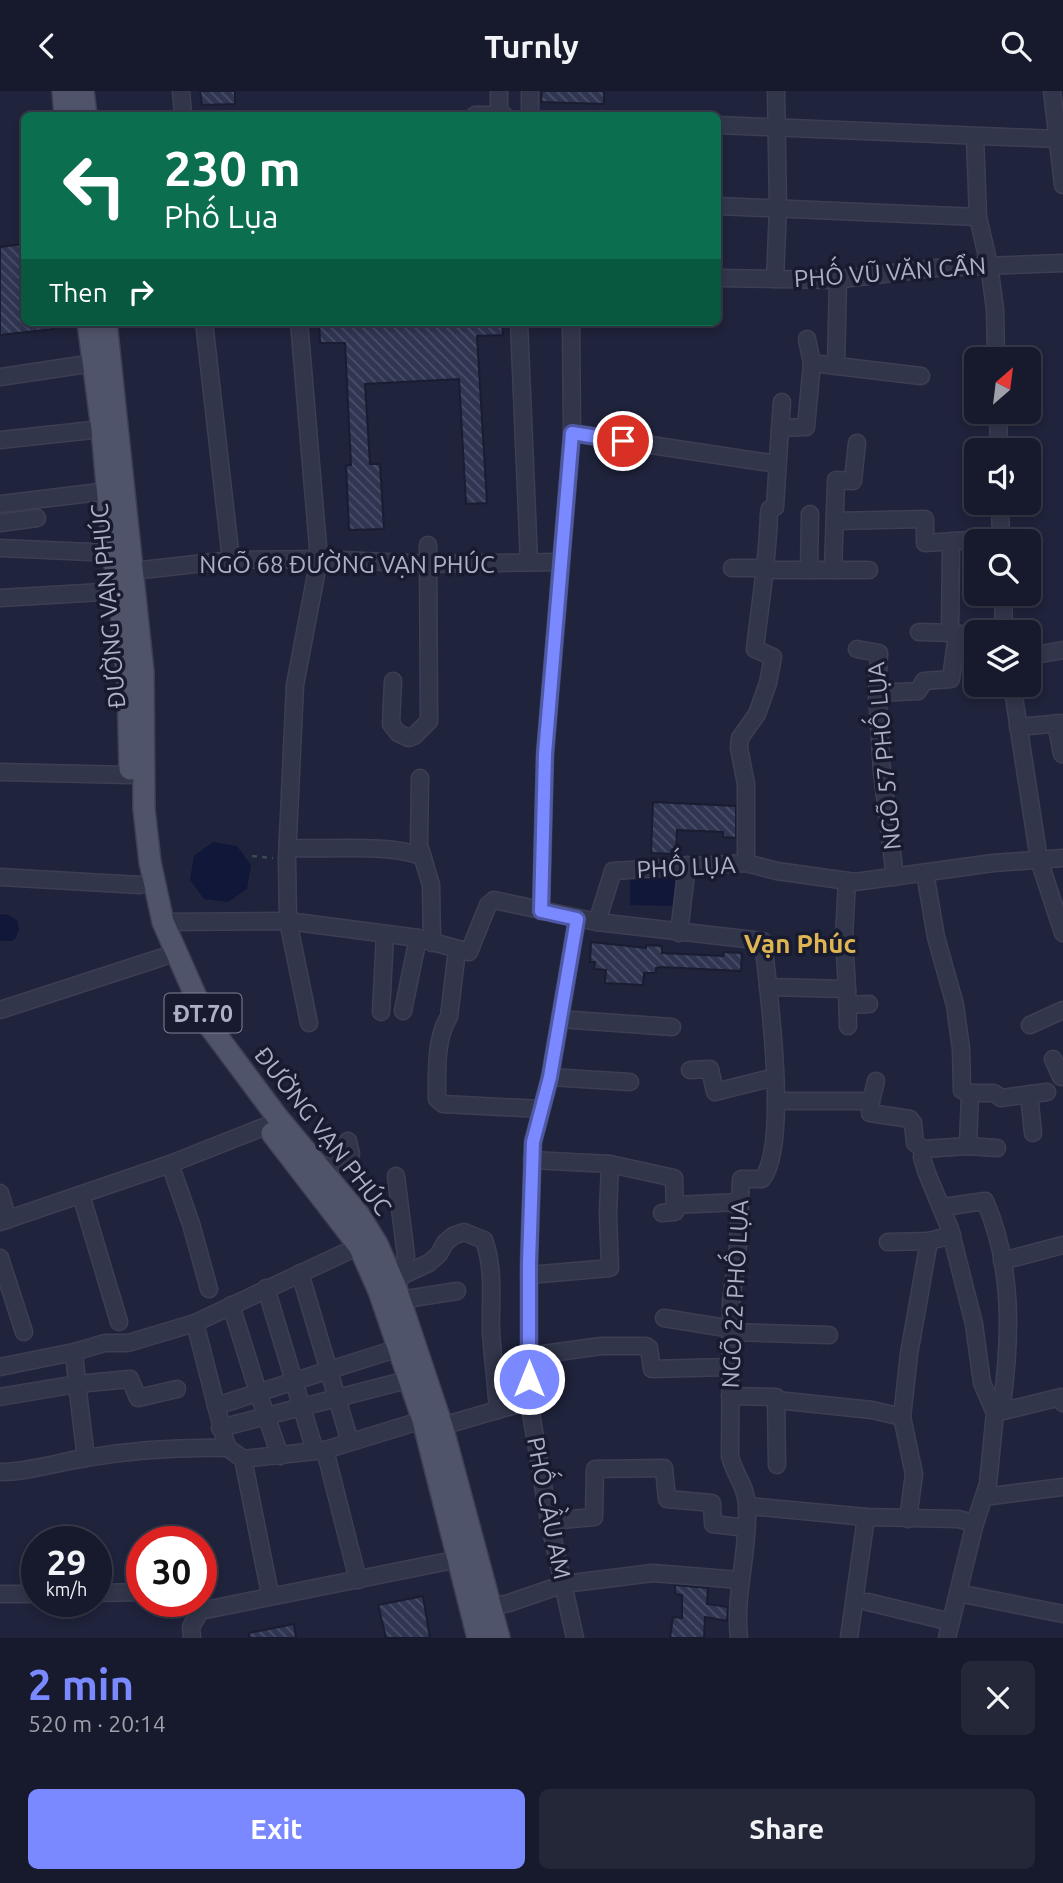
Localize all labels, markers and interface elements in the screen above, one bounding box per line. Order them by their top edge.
icon: back [28,27,66,65]
icon: search [997,27,1035,65]
text: Turnly [484,28,579,64]
icon: left [49,140,140,231]
text: 230 m [164,140,301,195]
text: Phố Lụa [164,198,278,234]
street label: PHỐ VŨ VĂN CẨN [793,244,987,292]
icon: right [122,273,160,311]
text: Then [49,278,108,307]
north arrow [964,347,1041,423]
map controls [964,347,1041,697]
pin [593,411,653,471]
icon: arrive [604,422,642,460]
button: sound [964,438,1041,515]
street label: ĐƯỜNG VẠN PHÚC [83,502,130,710]
button: search [964,529,1041,606]
street label: NGÕ 68 ĐƯỜNG VẠN PHÚC [199,548,495,578]
button: layers [964,620,1041,697]
street label: NGÕ 57 PHỐ LỤA [855,660,906,852]
street label: PHỐ LỤA [635,843,737,883]
district label: Vạn Phúc [744,929,856,958]
road number: ĐT.70 [164,994,242,1033]
street label: ĐƯỜNG VẠN PHÚC [249,1040,399,1221]
street label: NGÕ 22 PHỐ LỤA [709,1198,753,1389]
position arrow [492,1342,566,1416]
street label: PHỐ CẦU AM [522,1433,584,1581]
speed limit sign: 30 [126,1526,217,1617]
text: 29 [47,1542,86,1582]
text: km/h [46,1579,87,1599]
text: 2 min [28,1661,134,1708]
button: close [961,1661,1035,1735]
text: 520 m · 20:14 [28,1711,166,1736]
button: Exit [28,1789,525,1869]
button: Share [539,1789,1035,1869]

